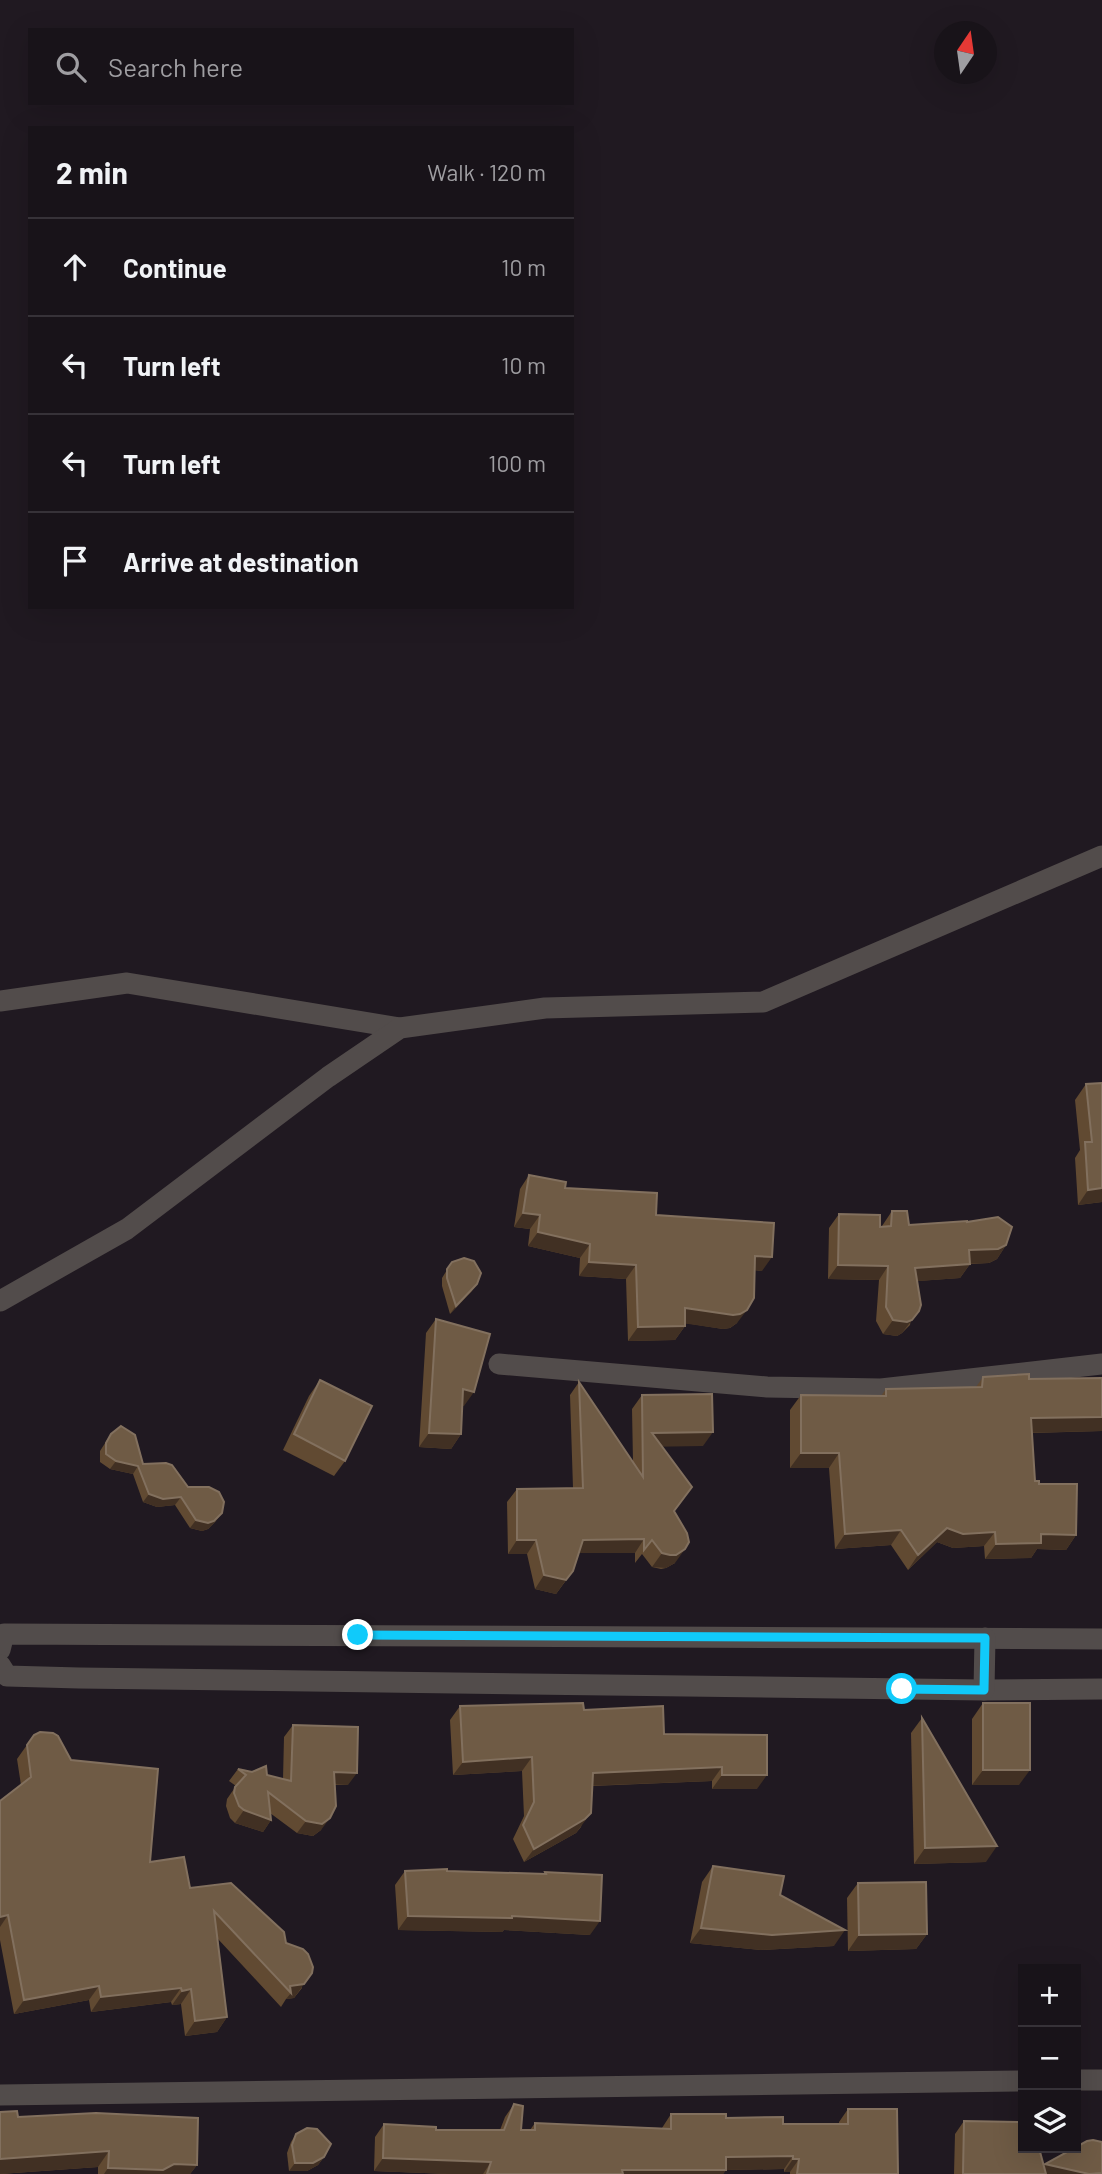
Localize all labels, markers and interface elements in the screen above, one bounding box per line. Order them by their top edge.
north arrow [934,21,997,84]
search box [28,28,574,105]
icon: search [52,48,90,86]
text: Search here [108,51,243,82]
text: 2 min [56,154,128,190]
text: Walk · 120 m [427,158,546,186]
icon: ahead [56,248,94,286]
text: Continue [123,252,227,283]
text: 10 m [501,253,546,281]
icon: left [56,346,94,384]
text: Turn left [123,350,221,381]
text: 10 m [501,351,546,379]
icon: left [56,444,94,482]
text: Turn left [123,448,221,479]
text: 100 m [488,449,546,477]
icon: arrive [56,542,94,580]
text: Arrive at destination [123,546,359,577]
route end [342,1619,373,1650]
route start [886,1673,917,1704]
map controls [1018,1964,1081,2153]
button: + [1018,1964,1081,2027]
button: − [1018,2027,1081,2090]
button: layers [1018,2090,1081,2153]

